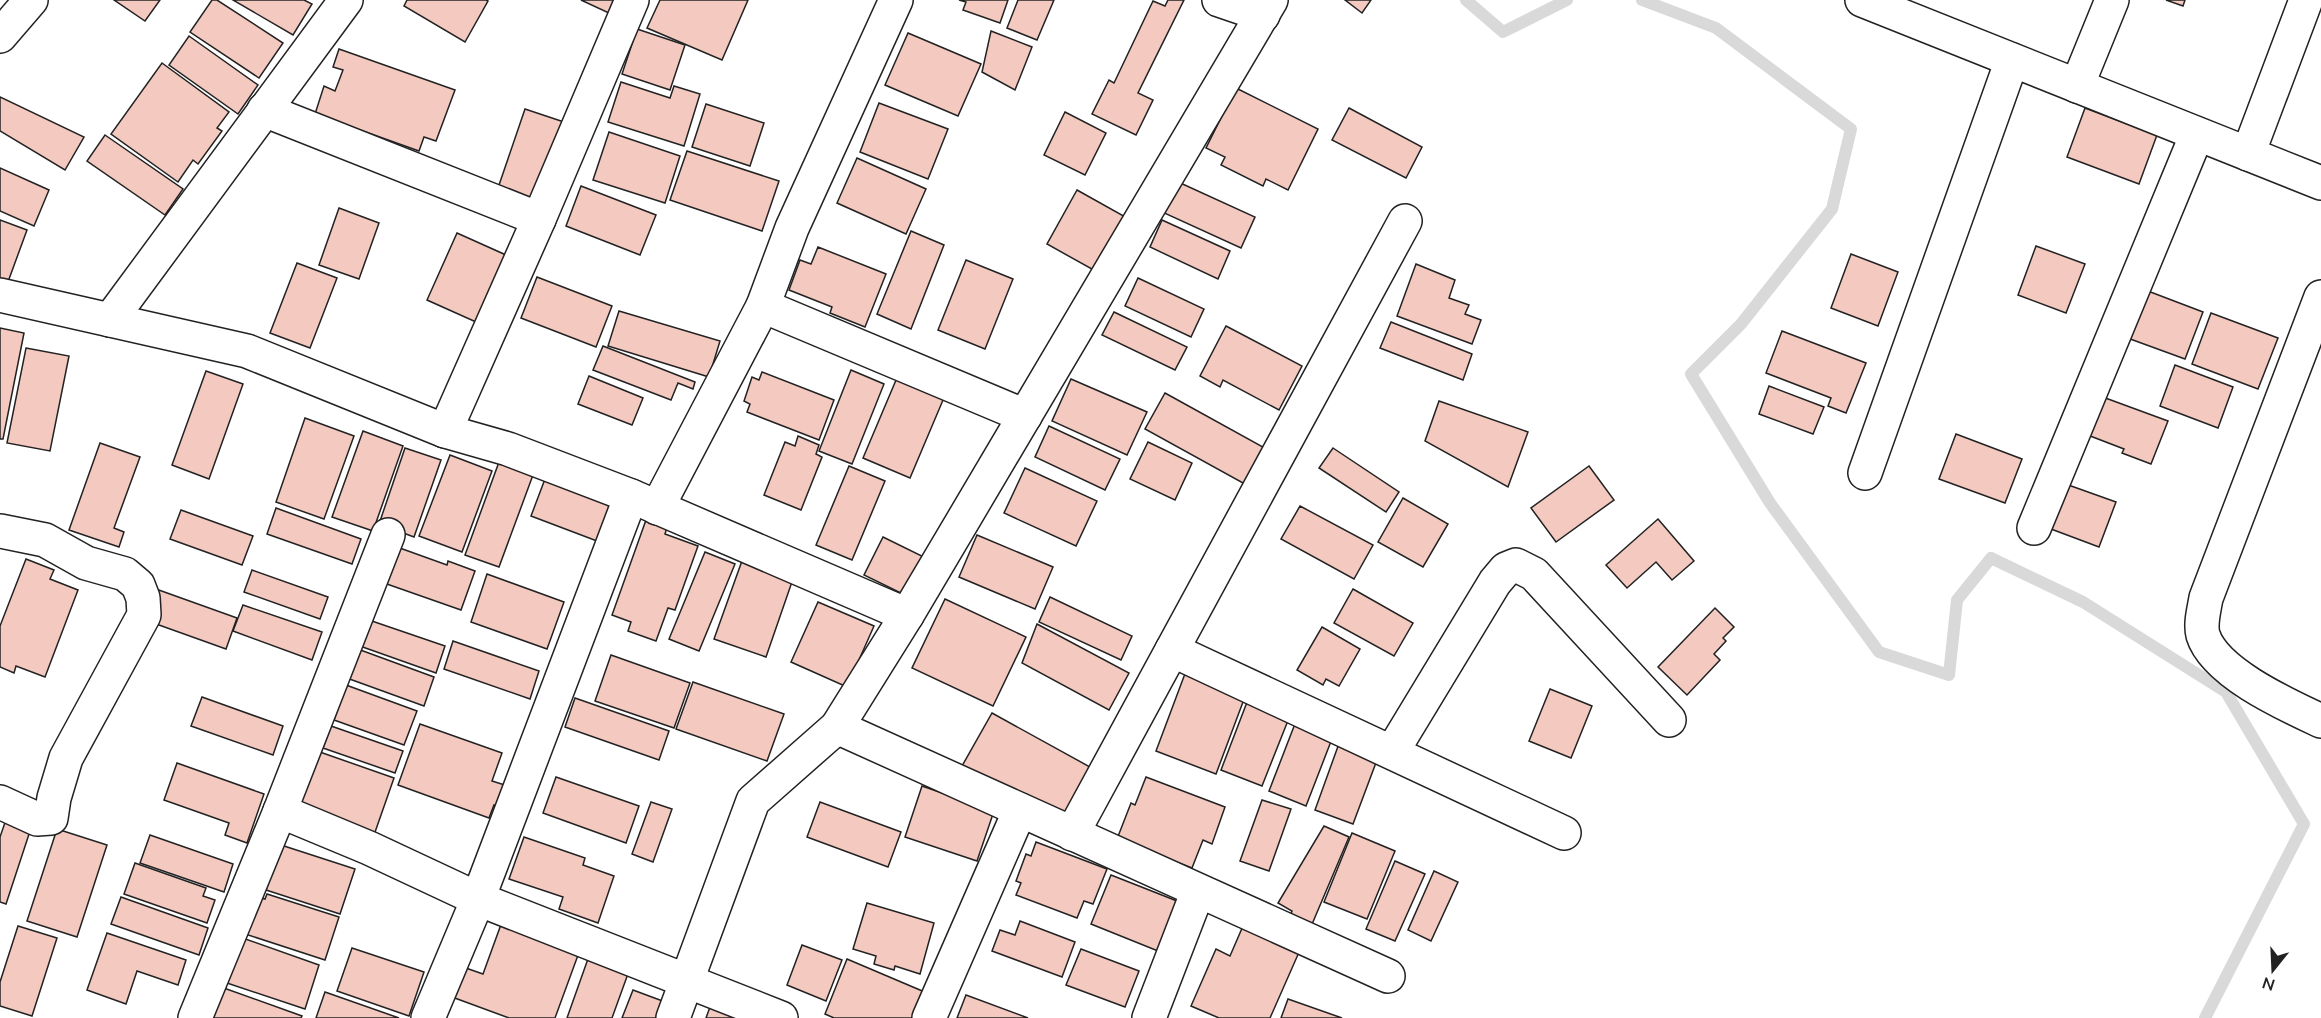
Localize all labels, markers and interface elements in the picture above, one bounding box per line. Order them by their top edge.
north arrow [2243,940,2303,1000]
text: N [2260,973,2277,996]

